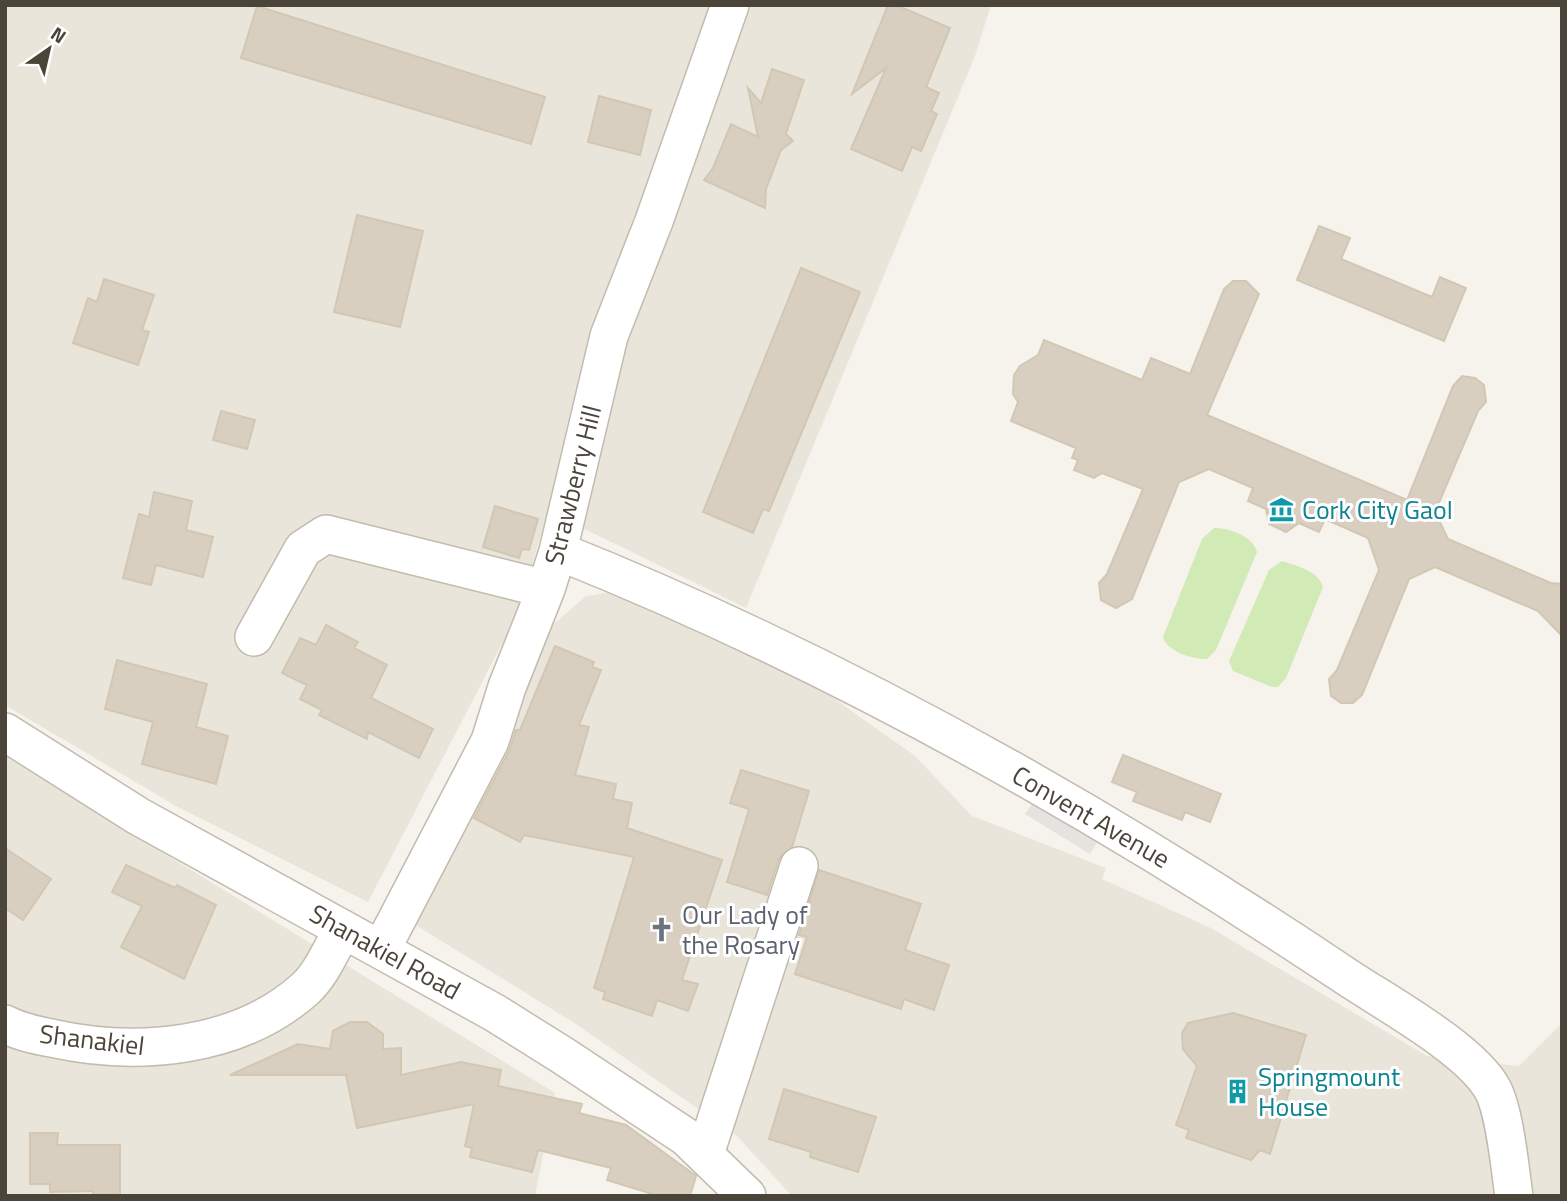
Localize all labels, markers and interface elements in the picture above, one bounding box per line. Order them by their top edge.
north arrow [14,14,84,84]
text: N [45,19,72,50]
street label: Strawberry Hill [534,401,611,569]
place label: Cork City Gaol [1302,490,1453,529]
museum icon: Cork City Gaol [1268,496,1296,524]
street label: Convent Avenue [1005,755,1178,878]
street label: Shanakiel Road [303,894,468,1009]
place label: Our Lady of the Rosary [682,895,808,964]
church icon: Our Lady of the Rosary [648,916,676,944]
street label: Shanakiel [37,1014,147,1065]
place label: Springmount House [1258,1057,1400,1126]
building icon: Springmount House [1224,1078,1252,1106]

